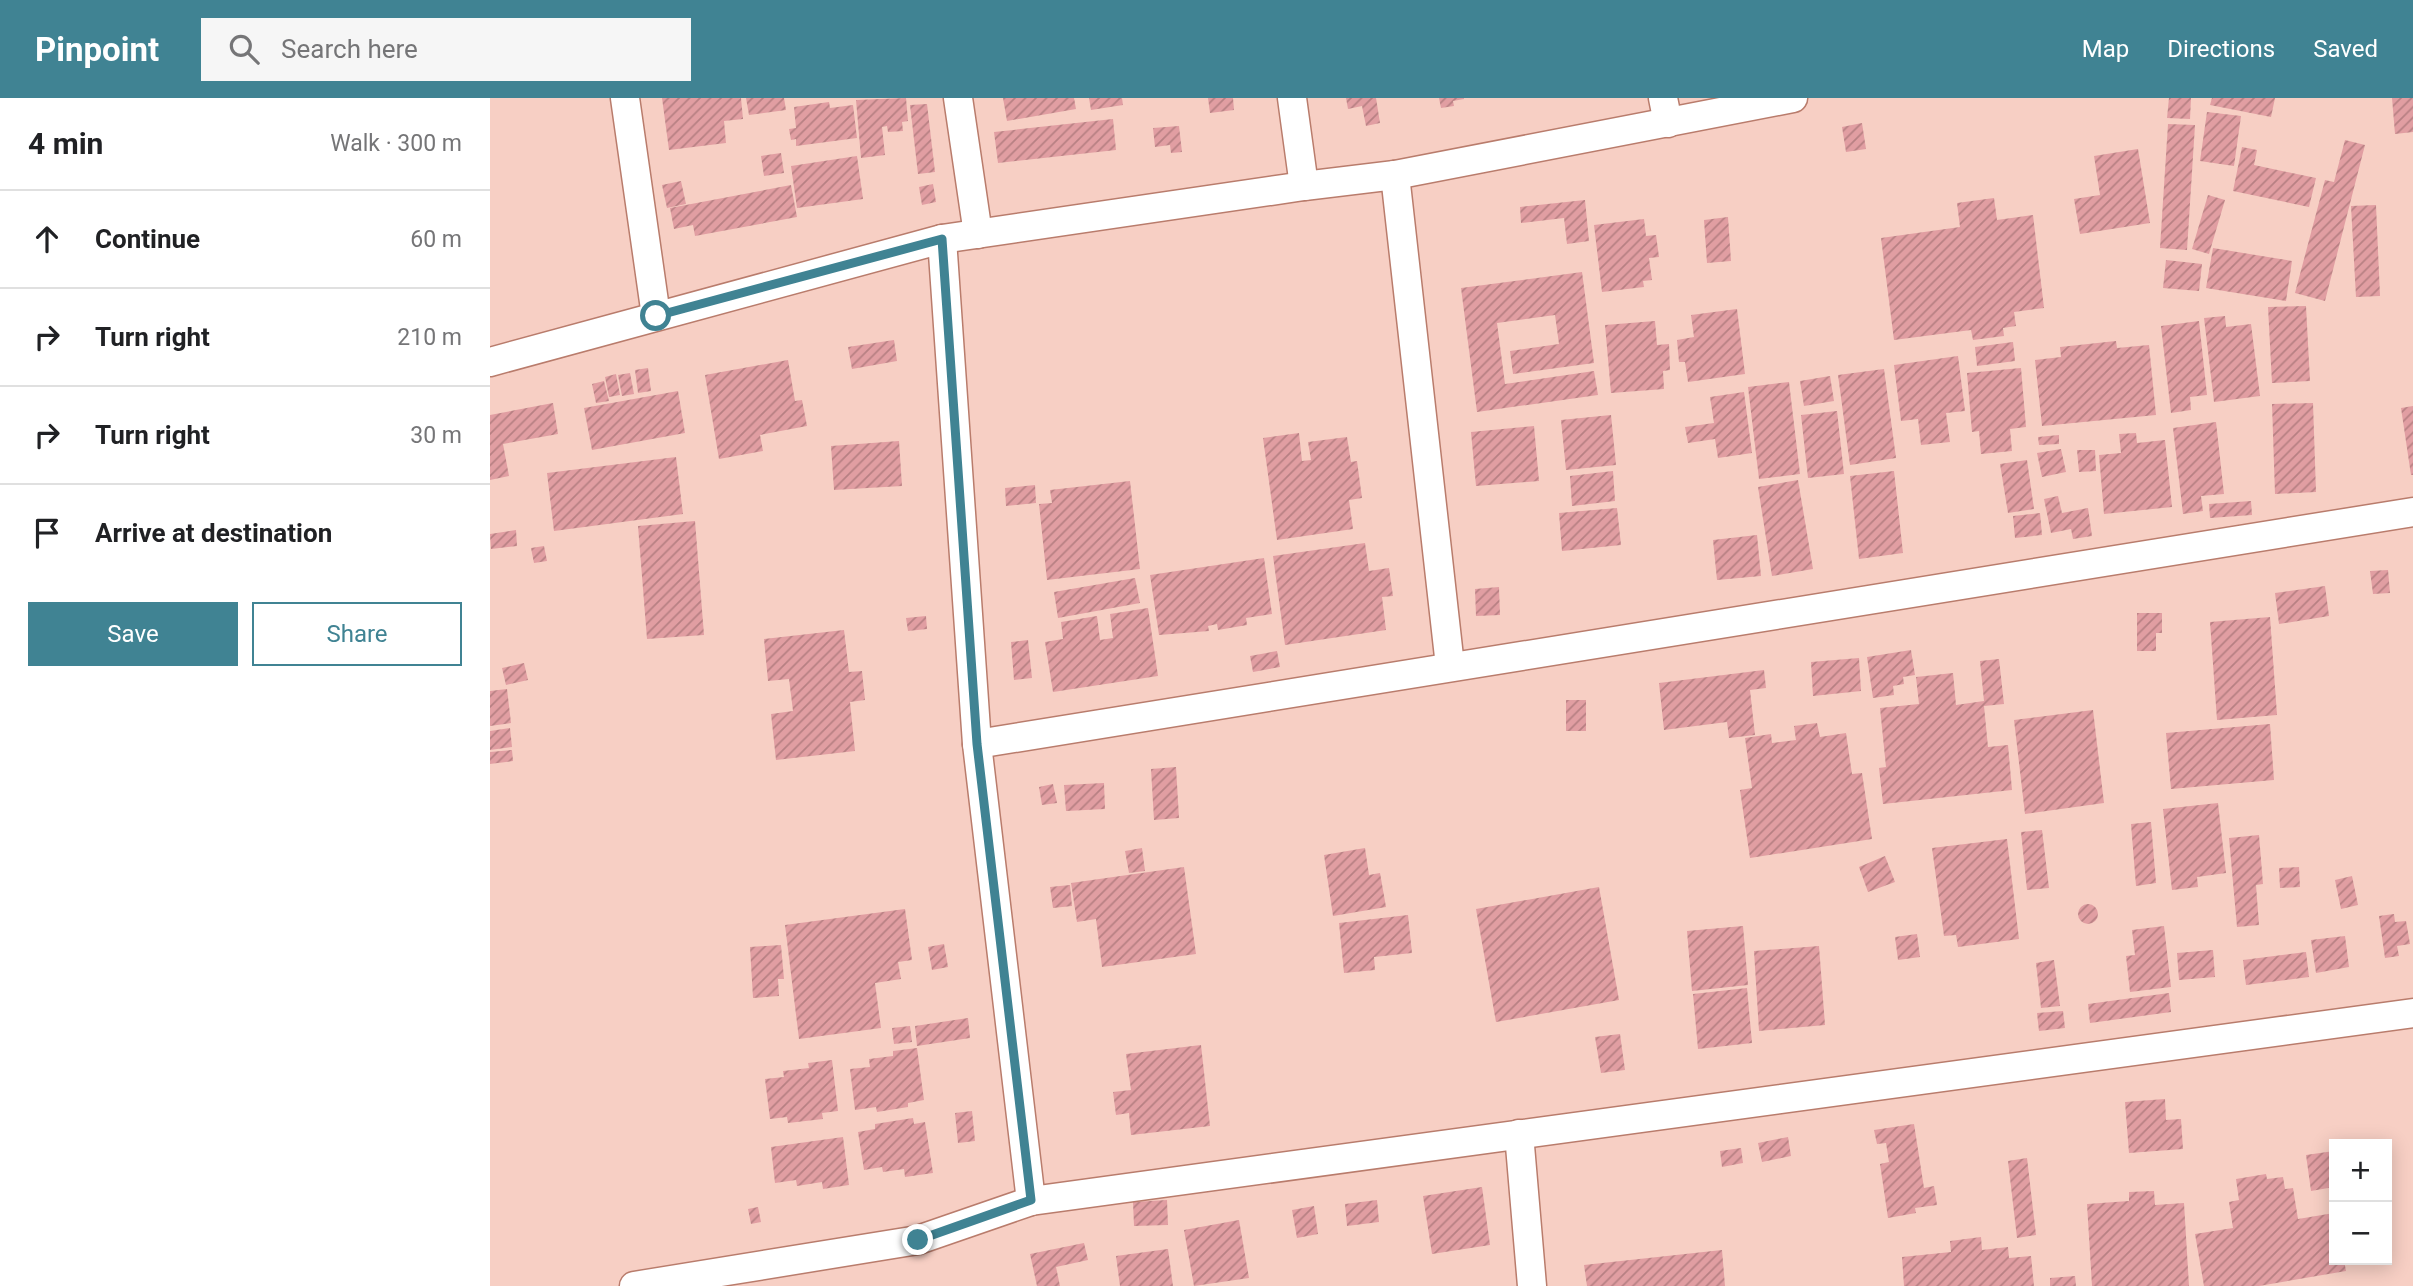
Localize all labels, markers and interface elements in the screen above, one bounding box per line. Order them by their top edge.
search box [201,18,691,81]
text: Pinpoint [35,30,159,69]
icon: search [225,30,263,68]
text: Search here [281,34,418,64]
text: Map [2082,35,2129,63]
text: Directions [2167,35,2275,63]
text: Saved [2313,35,2378,63]
text: 4 min [28,126,103,161]
text: Walk · 300 m [330,130,462,157]
icon: ahead [28,220,66,258]
text: Continue [95,224,200,254]
text: 60 m [410,226,462,253]
route start [640,300,671,331]
icon: right [28,318,66,356]
text: Turn right [95,322,210,352]
text: 210 m [397,324,462,351]
icon: right [28,416,66,454]
text: Turn right [95,420,210,450]
text: 30 m [410,422,462,449]
icon: arrive [28,514,66,552]
text: Arrive at destination [95,518,332,548]
button: Save [28,602,238,666]
button: Share [252,602,462,666]
map controls [2329,1139,2392,1265]
button: + [2329,1139,2392,1202]
button: − [2329,1202,2392,1265]
route end [902,1224,933,1255]

